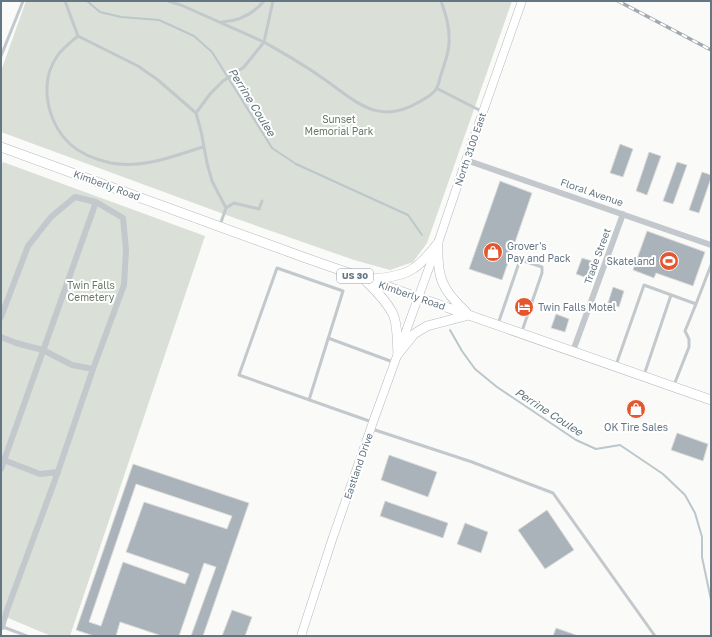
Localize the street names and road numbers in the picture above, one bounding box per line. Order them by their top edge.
street label: North 3100 East [452,111,488,187]
street label: Kimberly Road [72,167,142,203]
street label: Floral Avenue [559,176,625,208]
street label: Trade Street [581,226,613,286]
road number: US 30 [337,269,373,283]
street label: Kimberly Road [377,278,447,312]
street label: Eastland Drive [341,431,375,501]

